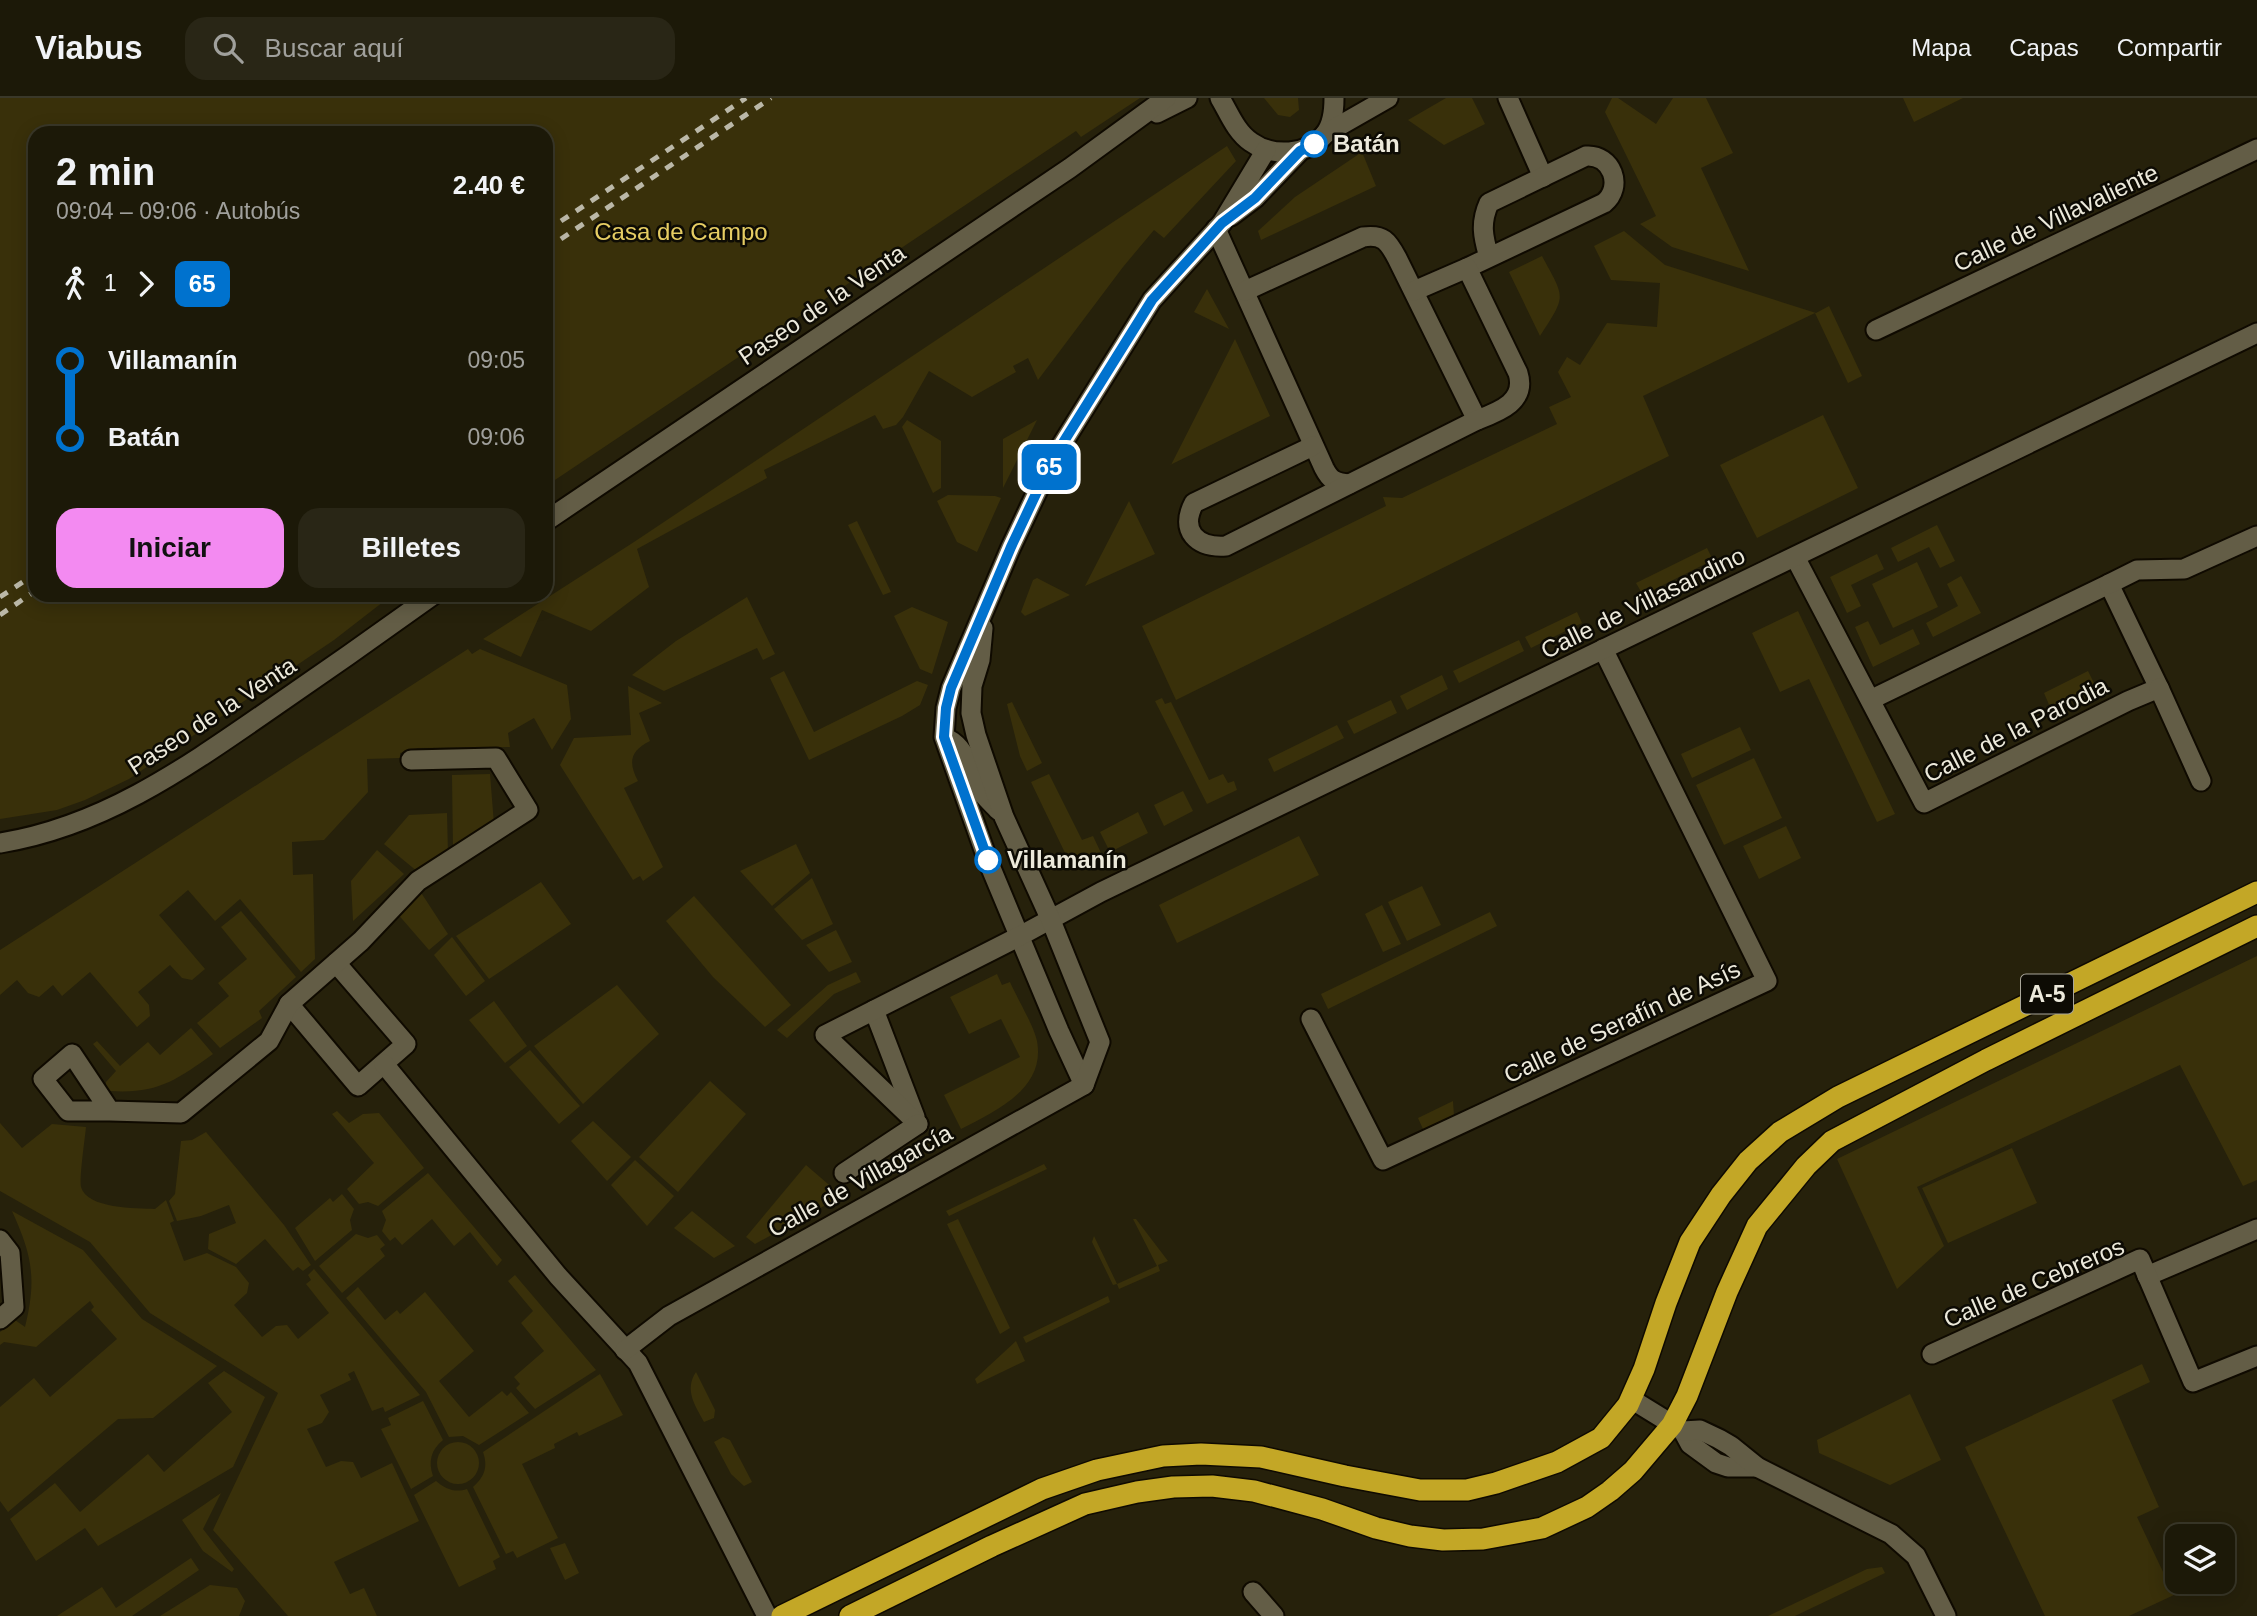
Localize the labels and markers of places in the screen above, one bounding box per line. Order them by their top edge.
place label: Batán [1333,130,1400,157]
marker: Batán [1301,131,1327,157]
place label: Villamanín [1007,846,1127,873]
marker: Villamanín [975,847,1001,873]

